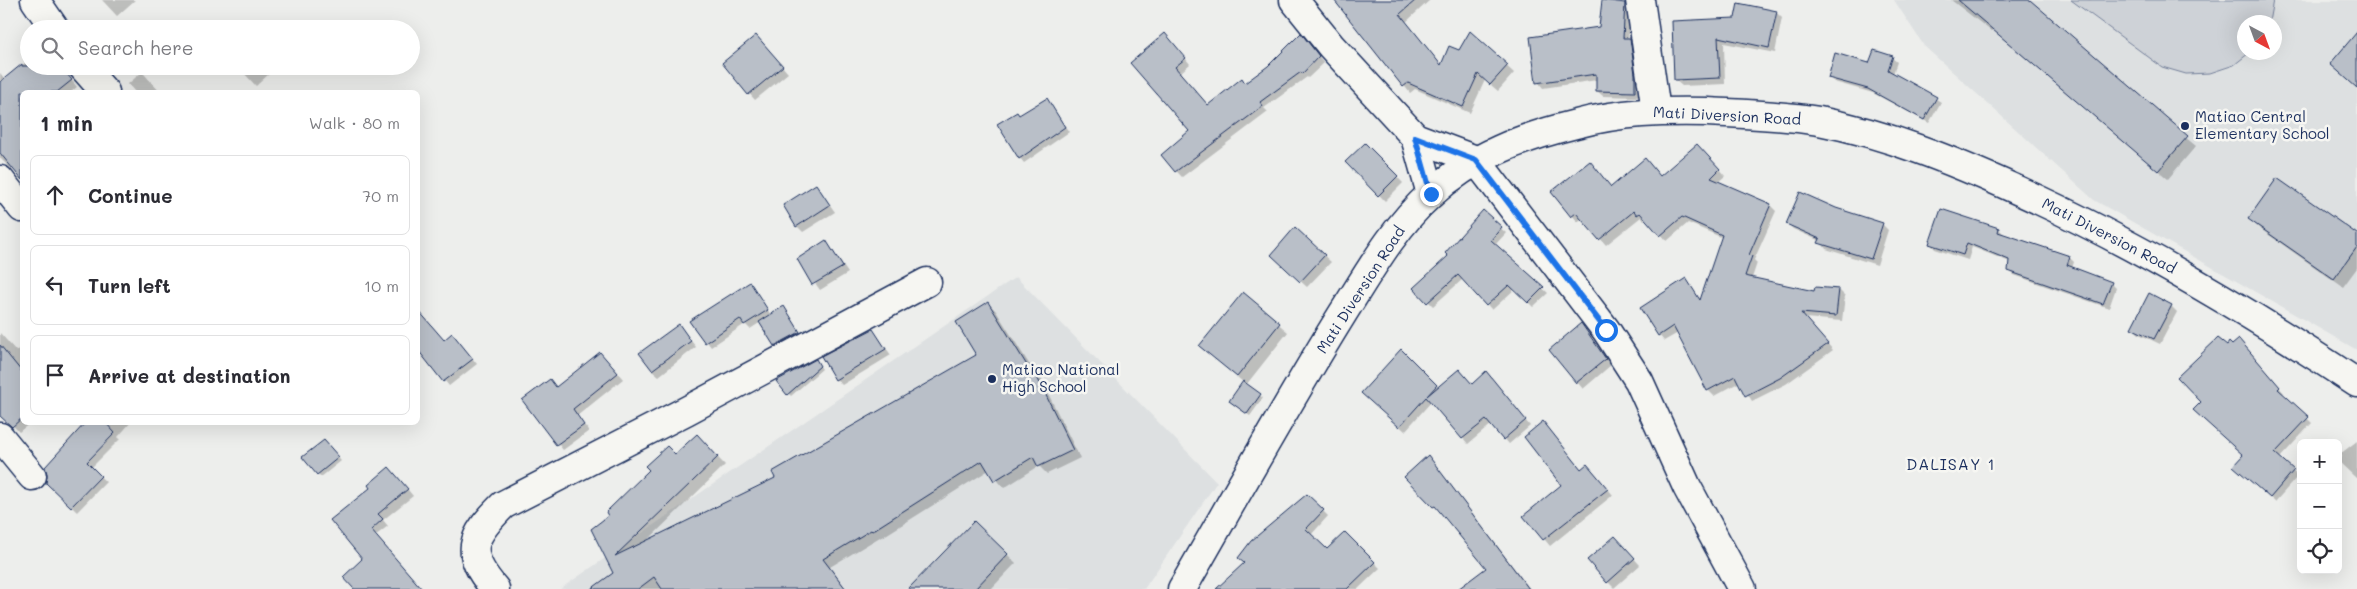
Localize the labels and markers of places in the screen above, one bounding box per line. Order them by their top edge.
place label: Matiao Central Elementary School [2195,106,2330,143]
marker: Matiao Central Elementary School [2179,120,2191,132]
place label: Matiao National High School [1002,359,1119,396]
marker: Matiao National High School [986,373,998,385]

